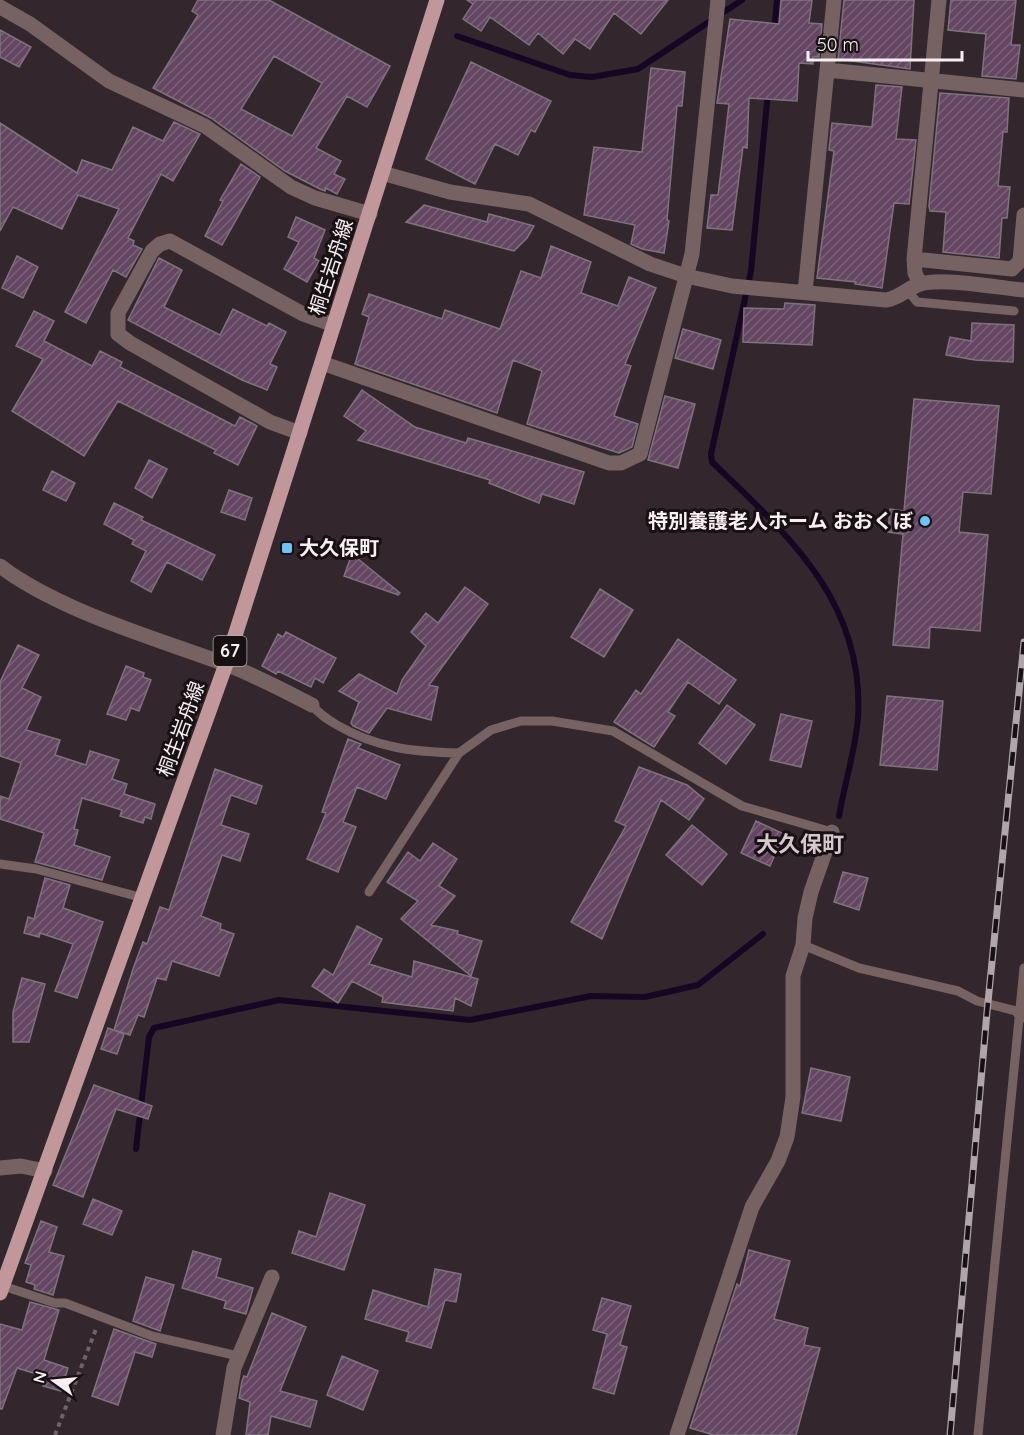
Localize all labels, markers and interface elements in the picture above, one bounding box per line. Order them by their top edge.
scale bar [808,24,962,62]
text: 50 m [817,33,859,56]
street label: 桐生岩舟線 [303,215,358,318]
place label: 特別養護老人ホーム おおくぼ [648,508,913,533]
marker: 特別養護老人ホーム おおくぼ [918,514,932,528]
place label: 大久保町 [299,535,379,560]
marker: 大久保町 [280,541,294,555]
road number: 67 [214,636,246,666]
street label: 桐生岩舟線 [152,678,209,780]
district label: 大久保町 [756,830,844,858]
north arrow [24,1351,84,1411]
text: N [28,1369,51,1385]

